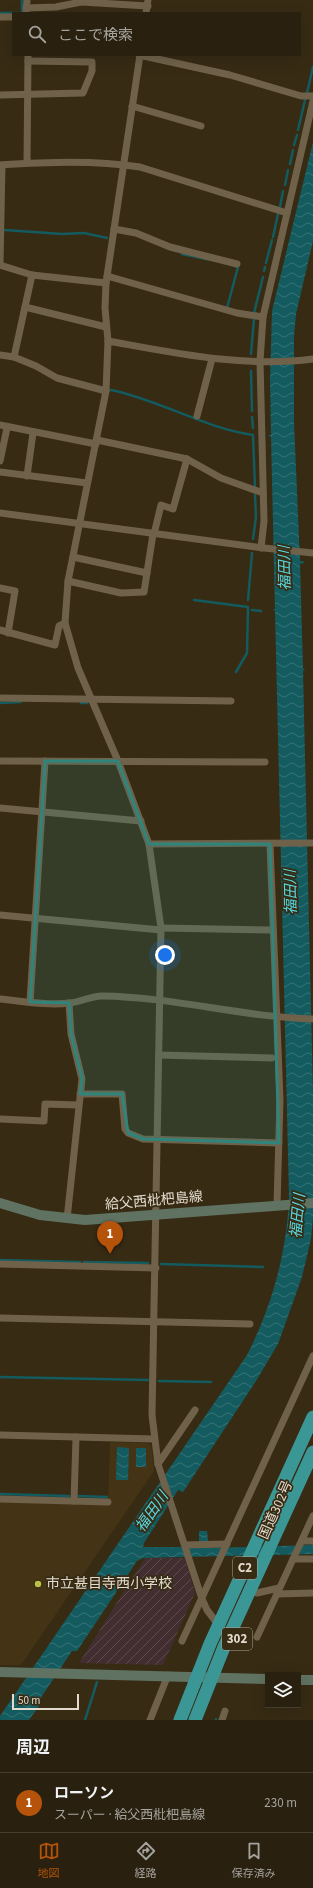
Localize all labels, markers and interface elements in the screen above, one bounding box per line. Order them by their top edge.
search box [12,12,301,56]
icon: search [26,23,48,45]
text: ここで検索 [58,25,133,46]
water label: 福田川 [274,543,296,591]
water label: 福田川 [280,867,302,915]
your location [155,945,175,965]
street label: 給父西枇杷島線 [104,1187,204,1215]
water label: 福田川 [286,1191,311,1239]
pin: 1 [97,1221,123,1254]
street label: 国道302号 [254,1477,298,1543]
water label: 福田川 [130,1486,175,1536]
road number: C2 [233,1557,257,1579]
place label: 市立甚目寺西小学校 [46,1574,172,1594]
marker: 市立甚目寺西小学校 [33,1579,43,1589]
road number: 302 [222,1628,252,1650]
map controls [265,1672,301,1708]
button: layers [265,1672,301,1708]
scale bar [12,1692,79,1711]
text: 50 m [18,1693,40,1708]
text: 周辺 [16,1736,50,1760]
text: ローソン [54,1783,114,1804]
text: 1 [26,1794,32,1812]
text: 230 m [264,1794,297,1812]
text: スーパー · 給父西枇杷島線 [54,1806,205,1824]
tab: 地図 [38,1840,60,1881]
tab: 経路 [135,1840,157,1881]
tab: 保存済み [232,1840,276,1881]

